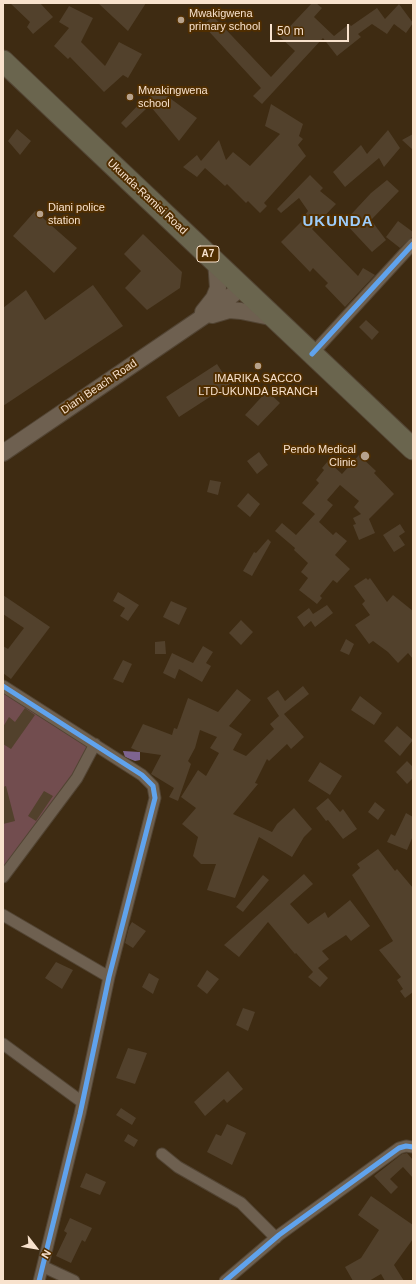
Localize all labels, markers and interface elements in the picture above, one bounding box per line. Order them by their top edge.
place label: Mwakigwena primary school [189,7,261,33]
marker: Mwakigwena primary school [176,15,186,25]
scale bar [272,16,351,42]
text: 50 m [277,24,304,38]
place label: Mwakingwena school [138,84,208,110]
marker: Mwakingwena school [125,92,135,102]
street label: Ukunda-Ramisi Road [104,157,190,237]
place label: Diani police station [48,201,105,227]
marker: Diani police station [35,209,45,219]
district label: UKUNDA [303,213,373,231]
road number: A7 [197,246,219,262]
street label: Diani Beach Road [59,357,139,417]
marker: IMARIKA SACCO LTD-UKUNDA BRANCH [253,361,263,371]
place label: IMARIKA SACCO LTD-UKUNDA BRANCH [198,372,318,398]
place label: Pendo Medical Clinic [283,443,356,469]
marker: Pendo Medical Clinic [359,450,371,462]
north arrow [16,1228,56,1268]
text: N [39,1248,53,1261]

